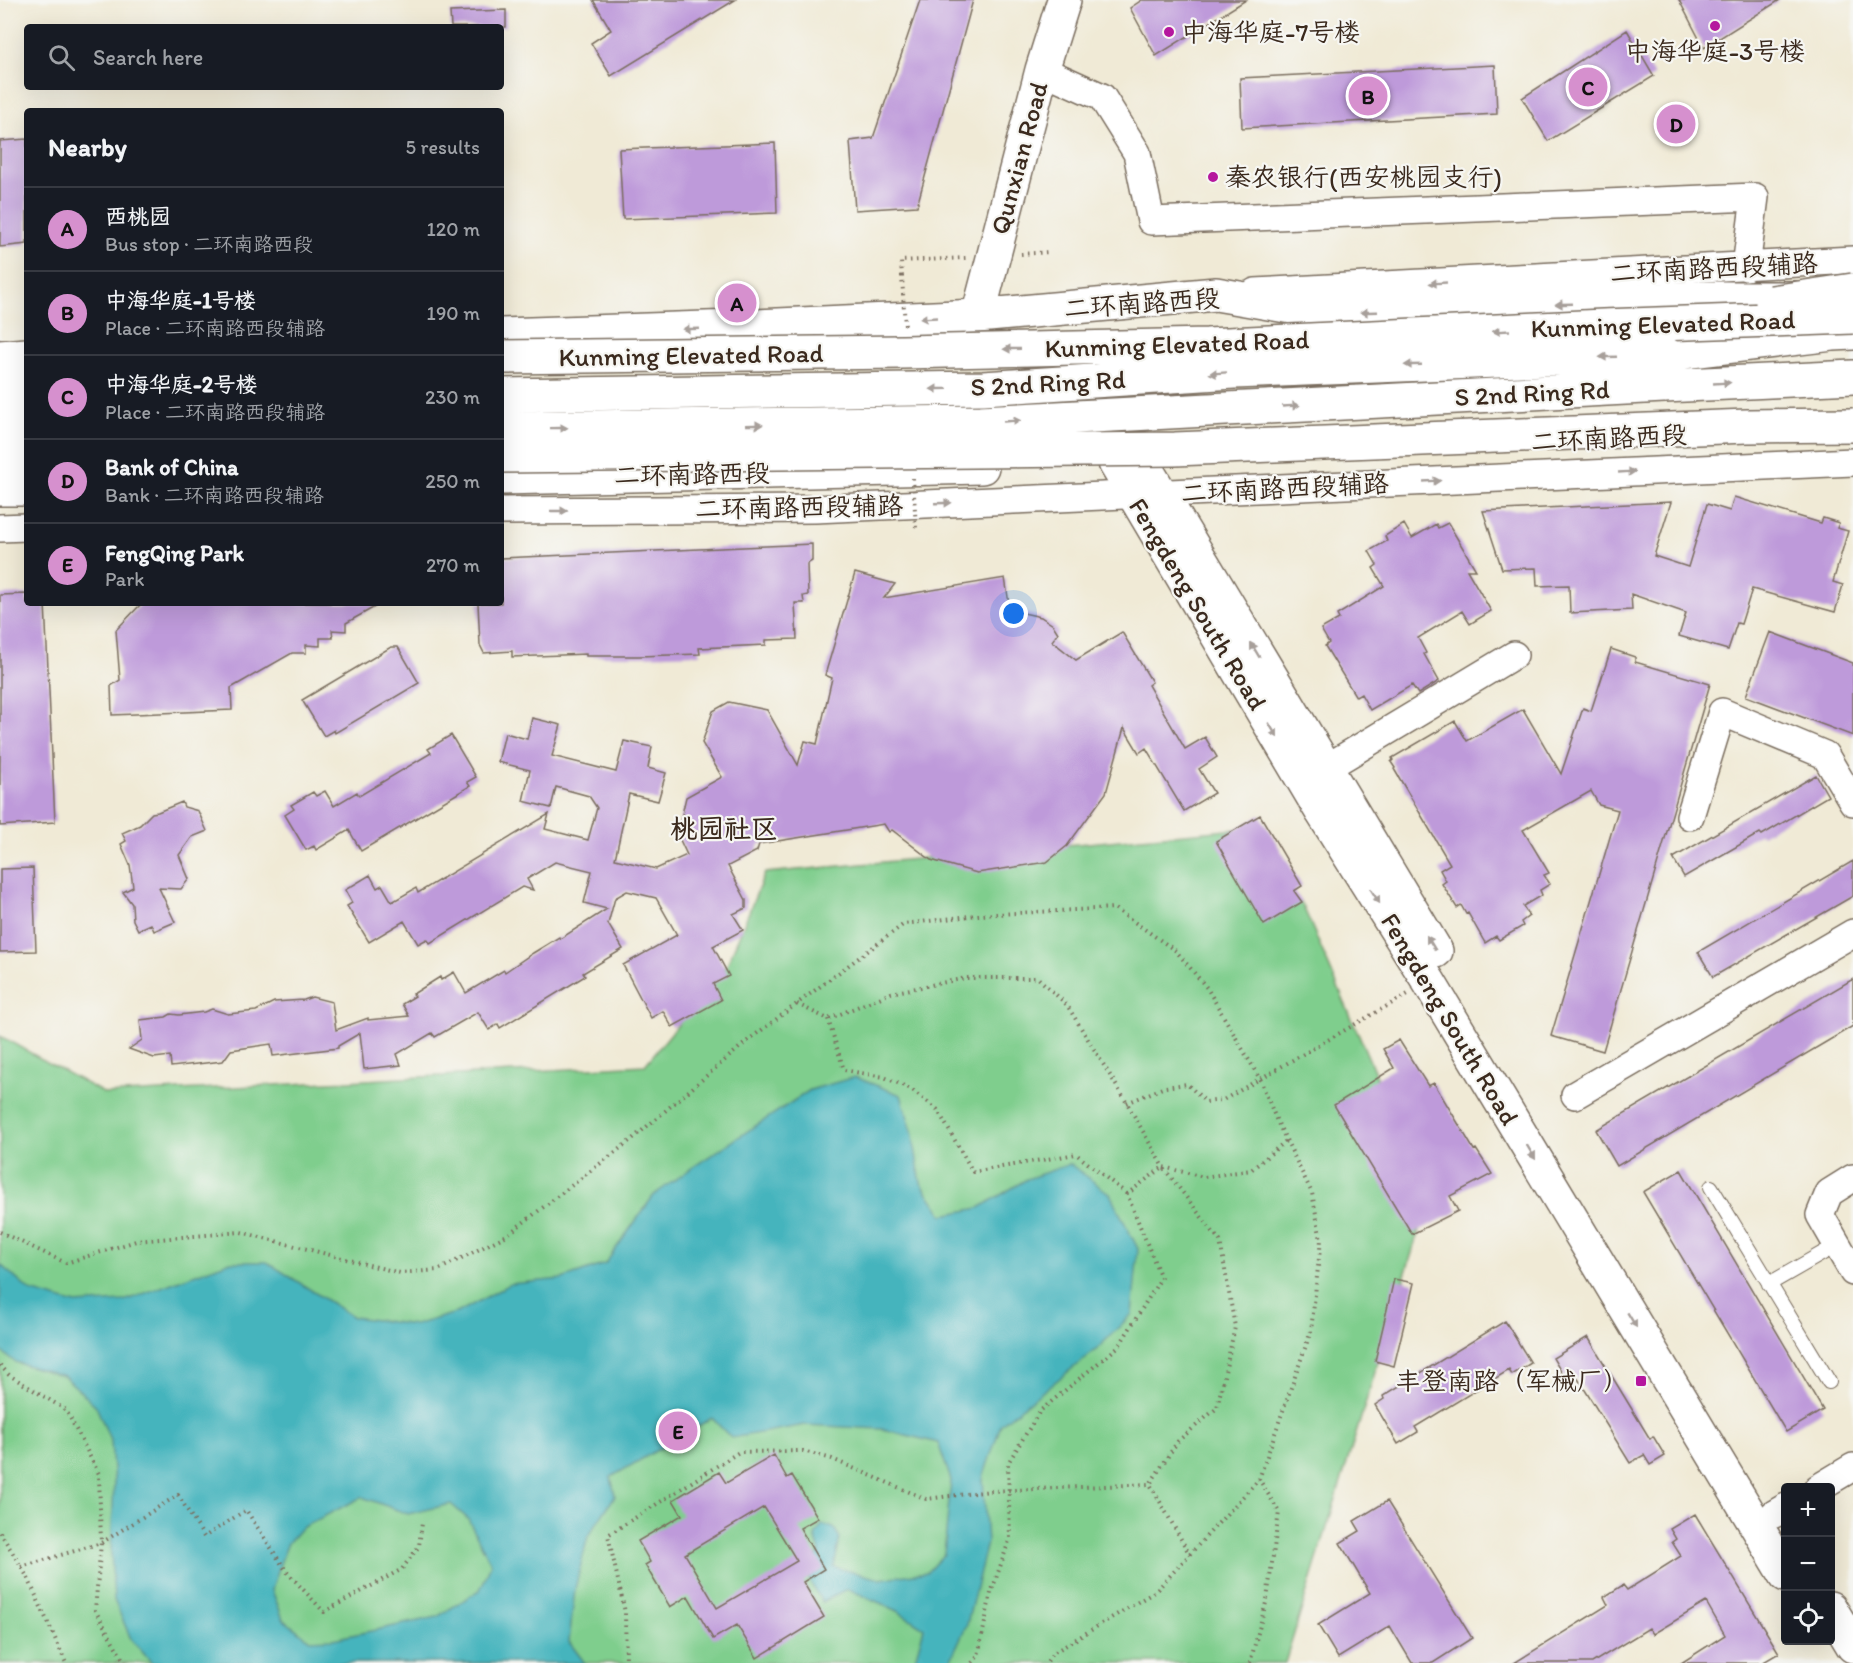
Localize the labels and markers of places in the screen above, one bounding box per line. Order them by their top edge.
place label: 中海华庭-7号楼 [1181,16,1360,48]
marker: 中海华庭-3号楼 [1708,19,1722,33]
marker: 中海华庭-7号楼 [1162,25,1176,39]
place label: 中海华庭-3号楼 [1625,35,1805,67]
pin: C [1568,64,1608,110]
pin: B [1348,74,1388,118]
pin: D [1656,102,1696,146]
place label: 秦农银行(西安桃园支行) [1225,161,1502,193]
marker: 秦农银行(西安桃园支行) [1206,170,1220,184]
pin: A [718,280,756,326]
place label: 丰登南路（军械厂） [1395,1365,1629,1397]
marker: 丰登南路（军械厂） [1634,1374,1648,1388]
pin: E [658,1408,698,1454]

